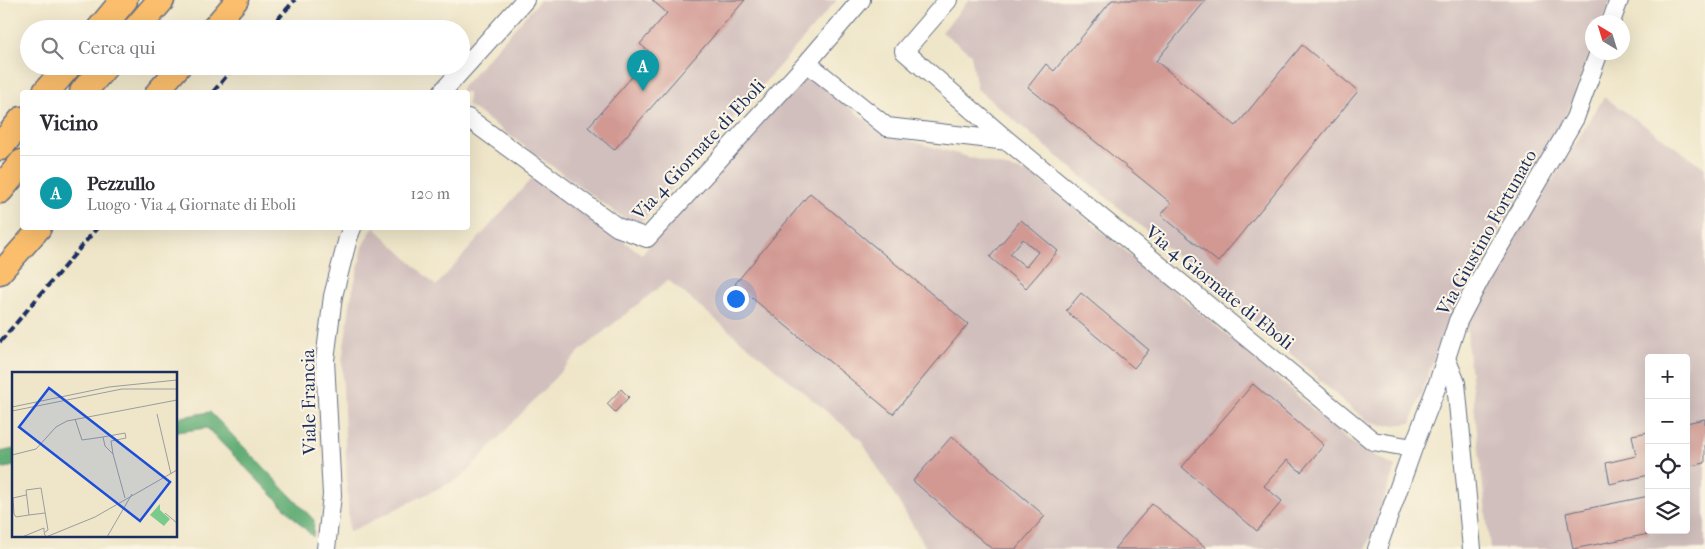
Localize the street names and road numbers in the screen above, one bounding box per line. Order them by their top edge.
street label: Via 4 Giornate di Eboli [627,74,770,225]
street label: Via Giustino Fortunato [1432,145,1542,320]
street label: Via 4 Giornate di Eboli [1140,221,1298,355]
street label: Viale Francia [297,349,321,456]

